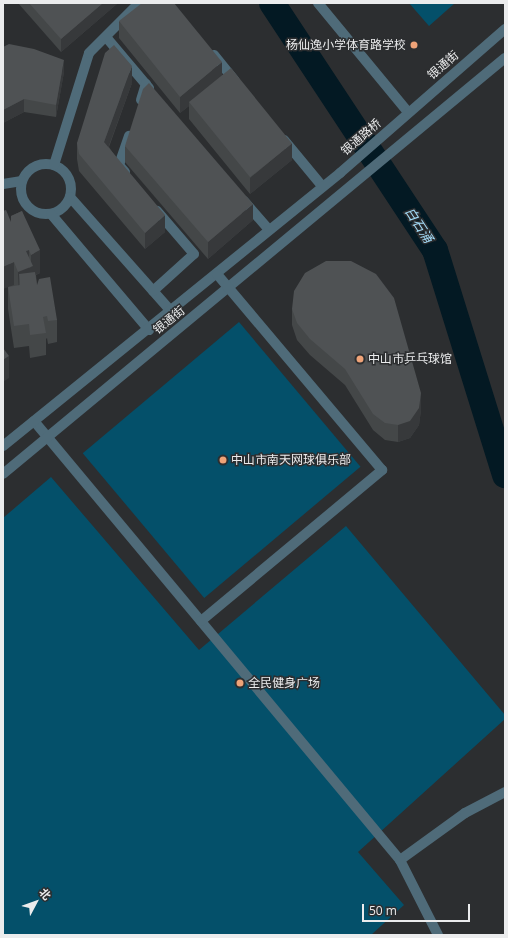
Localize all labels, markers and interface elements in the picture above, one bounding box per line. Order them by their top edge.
place label: 杨仙逸小学体育路学校 [286,38,406,52]
marker: 杨仙逸小学体育路学校 [409,40,419,50]
street label: 银通街 [425,48,461,82]
street label: 银通路桥 [338,116,384,158]
water label: 白石涌 [402,204,436,246]
street label: 银通街 [150,303,188,337]
place label: 中山市乒乓球馆 [368,352,452,366]
marker: 中山市乒乓球馆 [355,354,365,364]
place label: 中山市南天网球俱乐部 [231,453,351,467]
marker: 中山市南天网球俱乐部 [218,455,228,465]
place label: 全民健身广场 [248,676,320,690]
marker: 全民健身广场 [235,678,245,688]
north arrow [16,882,56,922]
text: 北 [36,885,55,903]
scale bar [364,896,472,922]
text: 50 m [369,902,397,919]

